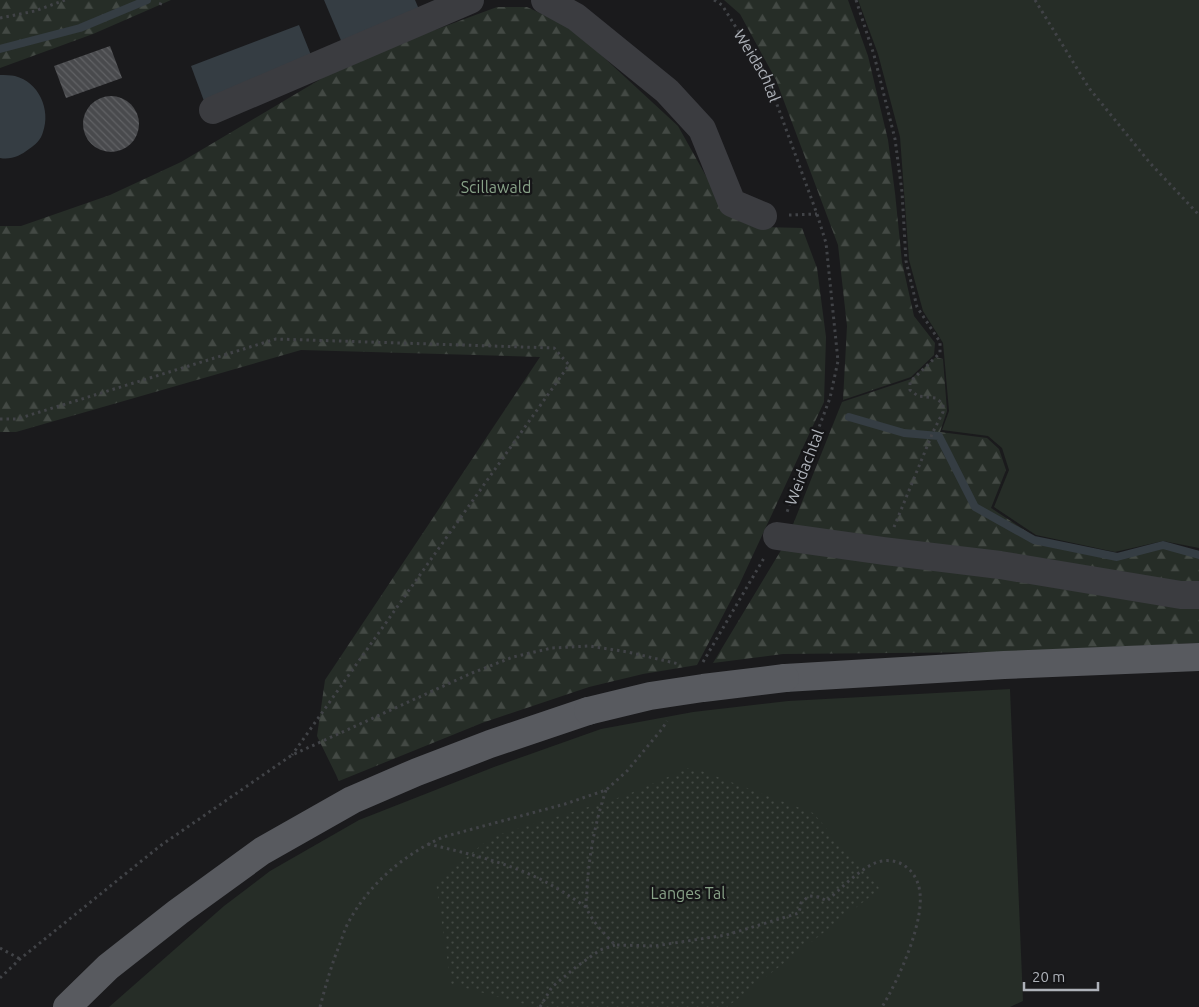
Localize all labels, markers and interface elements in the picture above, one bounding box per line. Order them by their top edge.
street label: Weidachtal [731,26,784,104]
park label: Scillawald [461,178,531,196]
street label: Weidachtal [781,426,827,508]
park label: Langes Tal [651,884,725,902]
scale bar [1024,960,1098,992]
text: 20 m [1032,968,1065,985]

